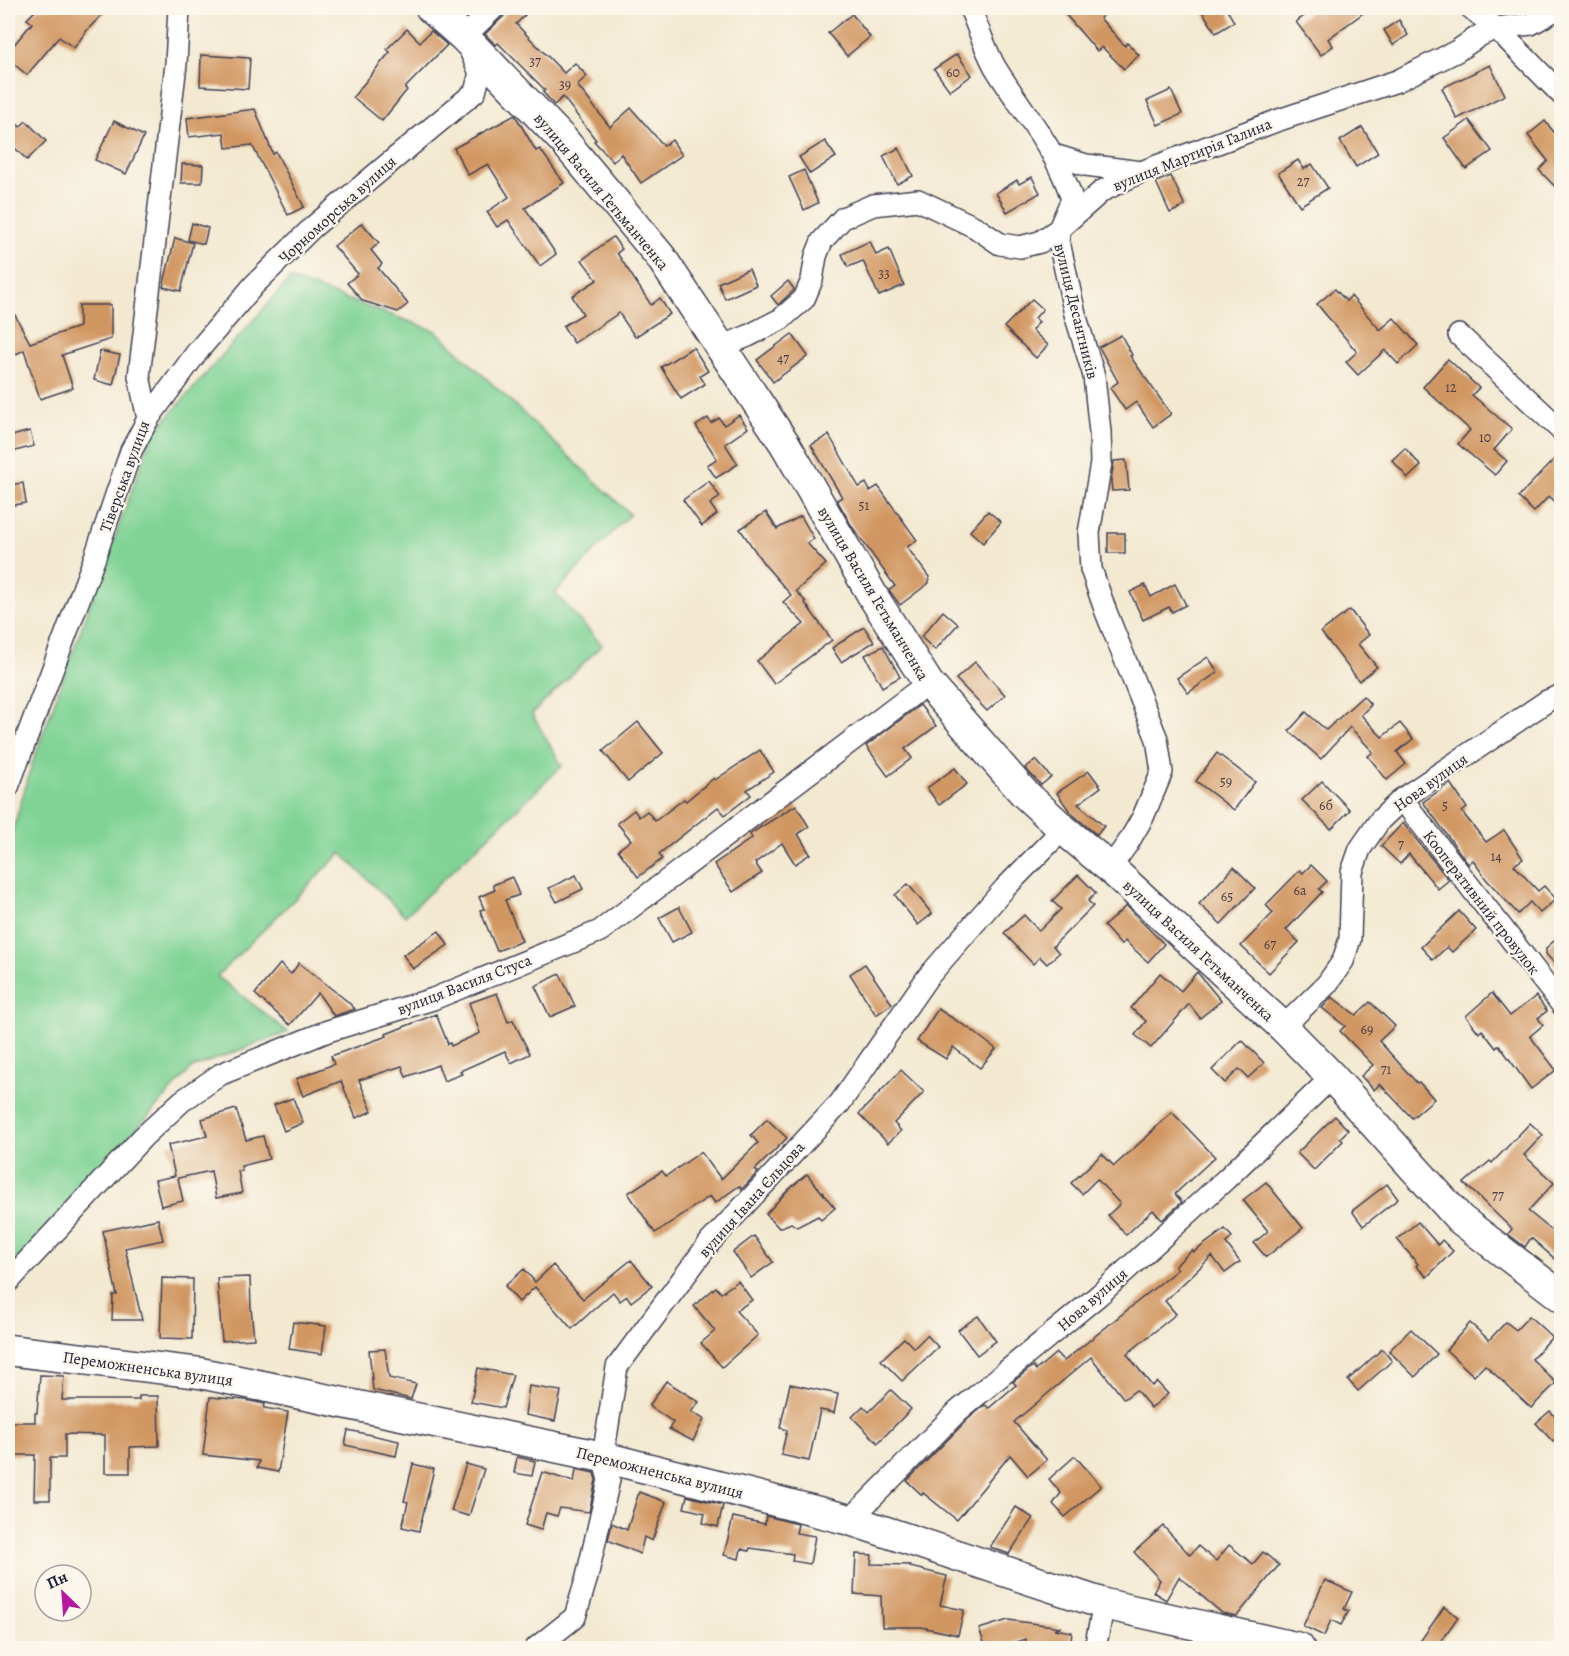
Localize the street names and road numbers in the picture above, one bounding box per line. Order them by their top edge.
street label: вулиця Василя Гетьманченка [529,108,674,276]
street label: вулиця Мартирія Галина [1110,113,1276,197]
street label: Чорноморська вулиця [274,151,402,269]
street label: вулиця Десантників [1049,241,1104,381]
street label: Тіверська вулиця [95,417,155,535]
street label: вулиця Василя Гетьманченка [812,502,934,685]
street label: Нова вулиця [1389,748,1472,817]
street label: Кооперативний провулок [1418,826,1545,980]
street label: вулиця Василя Гетьманченка [1118,875,1279,1027]
street label: вулиця Василя Стуса [394,949,535,1021]
street label: вулиця Івана Єльцова [694,1136,810,1262]
street label: Нова вулиця [1053,1263,1133,1337]
street label: Переможненська вулиця [61,1346,235,1392]
street label: Переможненська вулиця [574,1442,746,1504]

